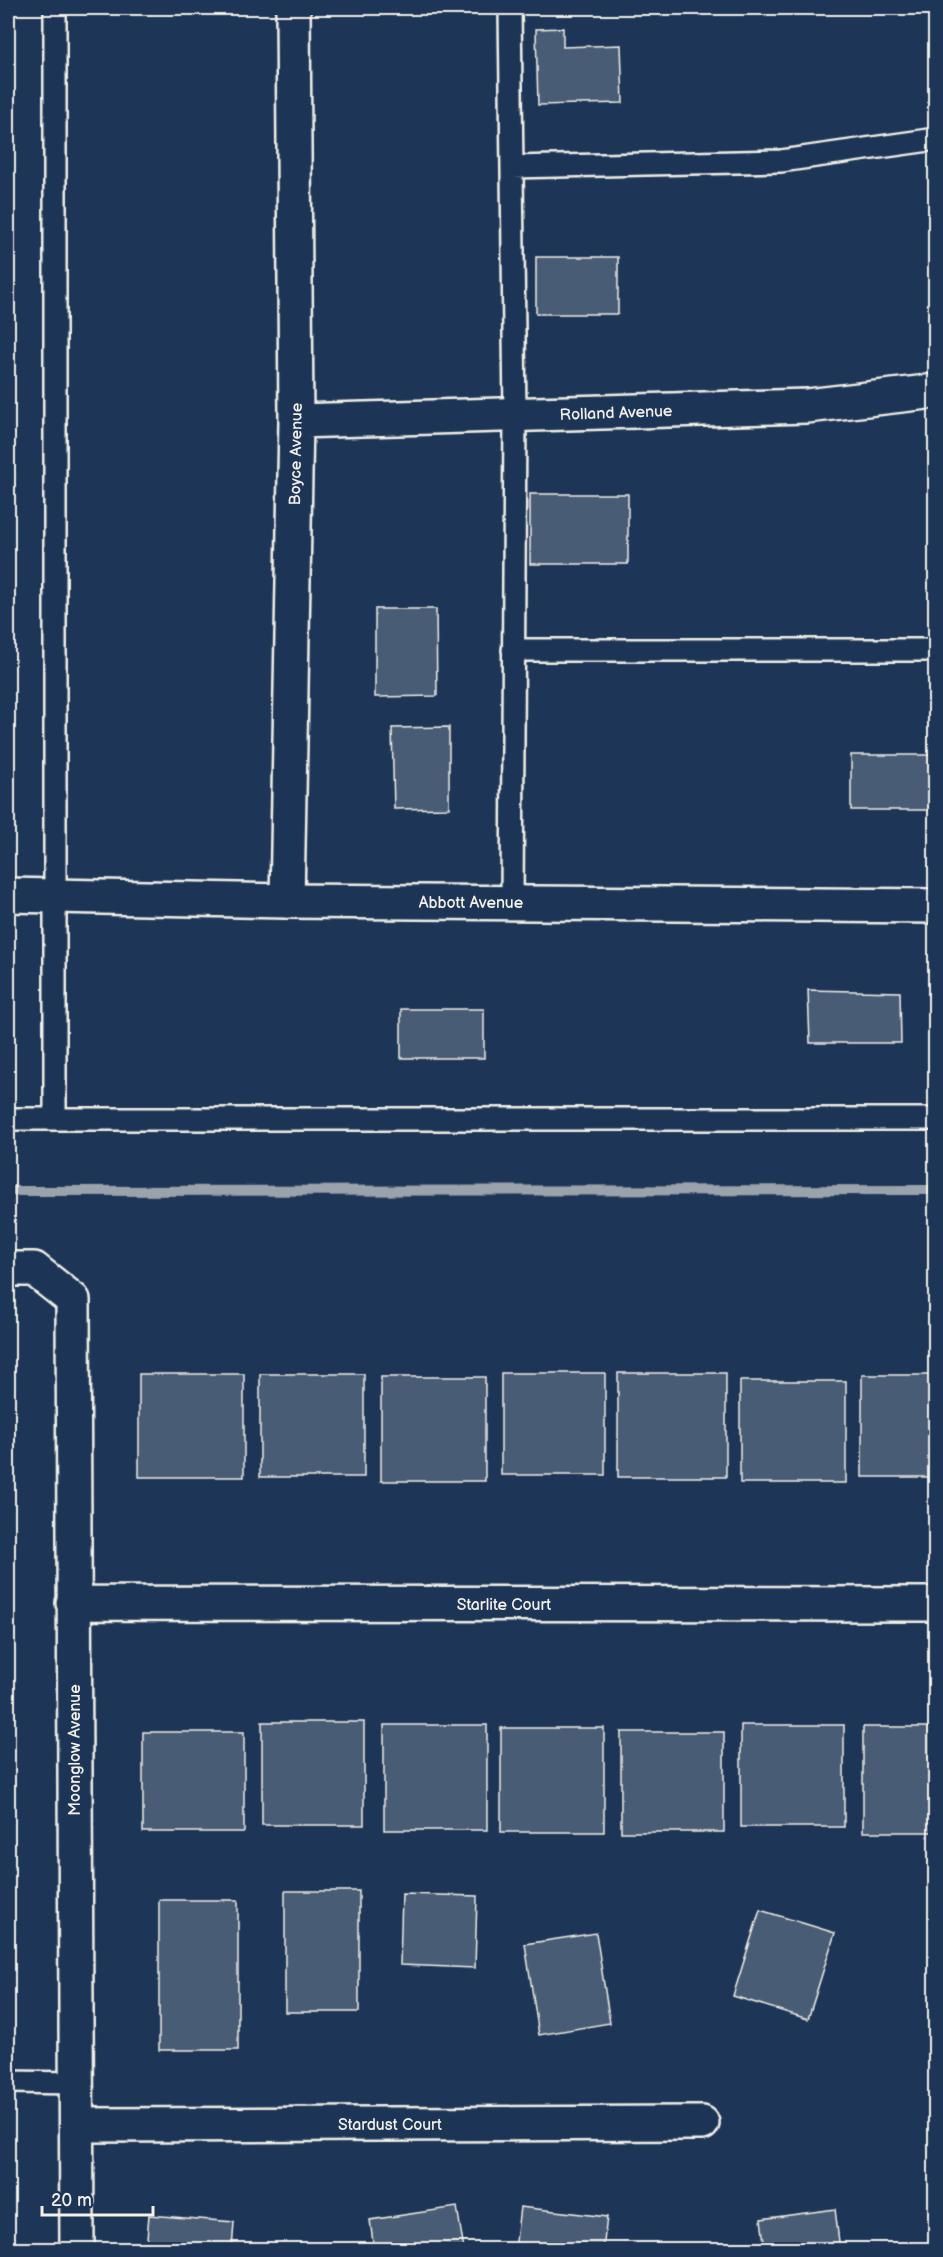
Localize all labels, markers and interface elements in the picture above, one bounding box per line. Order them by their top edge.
street label: Boyce Avenue [286,402,307,506]
street label: Rolland Avenue [559,402,673,425]
street label: Abbott Avenue [419,894,524,913]
street label: Starlite Court [457,1596,551,1615]
street label: Moonglow Avenue [66,1684,85,1816]
street label: Stardust Court [338,2116,442,2135]
scale bar [42,2179,153,2217]
text: 20 m [51,2190,92,2211]

